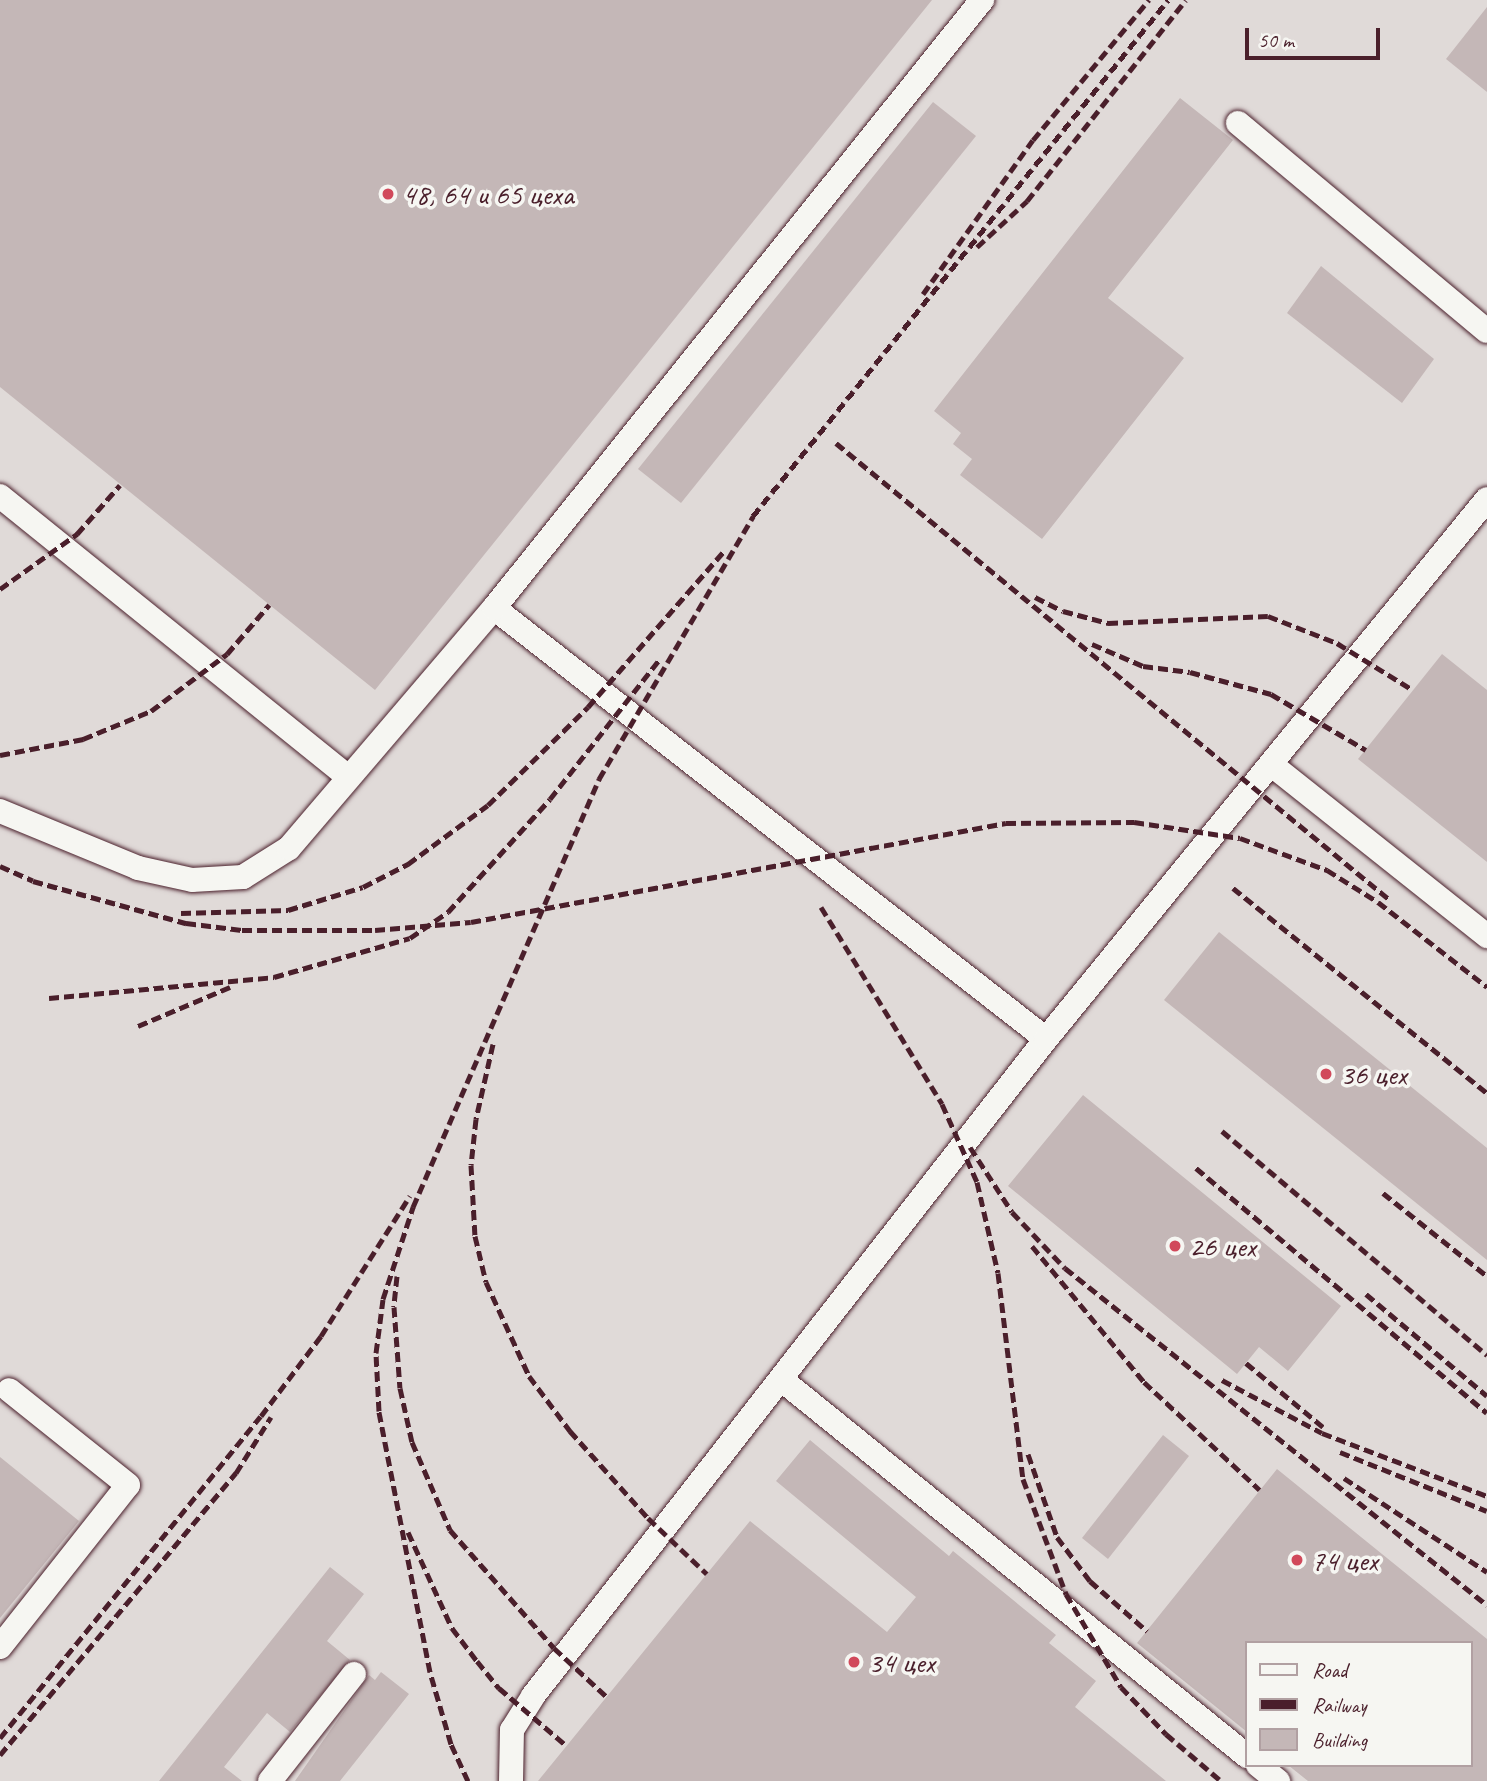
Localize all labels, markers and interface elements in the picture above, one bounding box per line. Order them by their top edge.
scale bar [1249,14,1384,58]
text: 50 m [1258,27,1294,53]
place label: 48, 64 и 65 цеха [402,176,574,212]
marker: 48, 64 и 65 цеха [380,186,396,202]
place label: 36 цех [1340,1056,1407,1092]
marker: 36 цех [1318,1066,1334,1082]
place label: 26 цех [1189,1228,1256,1264]
marker: 26 цех [1167,1238,1183,1254]
place label: 74 цех [1311,1542,1378,1578]
marker: 74 цех [1289,1552,1305,1568]
legend [1246,1641,1473,1767]
place label: 34 цех [868,1644,935,1680]
marker: 34 цех [846,1654,862,1670]
text: Road [1312,1657,1347,1683]
text: Railway [1312,1692,1366,1718]
text: Building [1312,1727,1367,1753]

